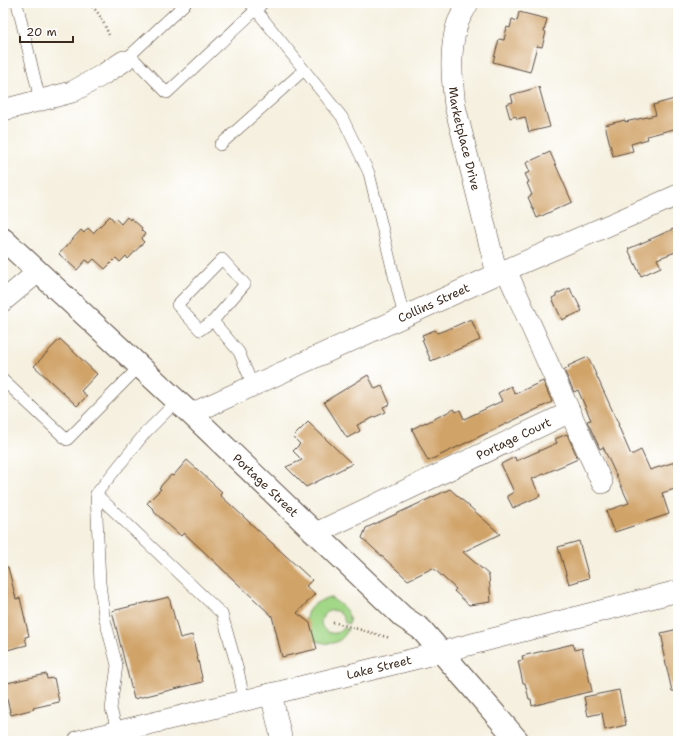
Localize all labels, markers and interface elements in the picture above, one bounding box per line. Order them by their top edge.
scale bar [20,18,73,44]
text: 20 m [26,24,57,40]
street label: Marketplace Drive [445,86,484,192]
street label: Collins Street [395,280,472,326]
street label: Portage Court [474,414,554,464]
street label: Portage Street [229,450,302,520]
street label: Lake Street [345,652,413,683]

